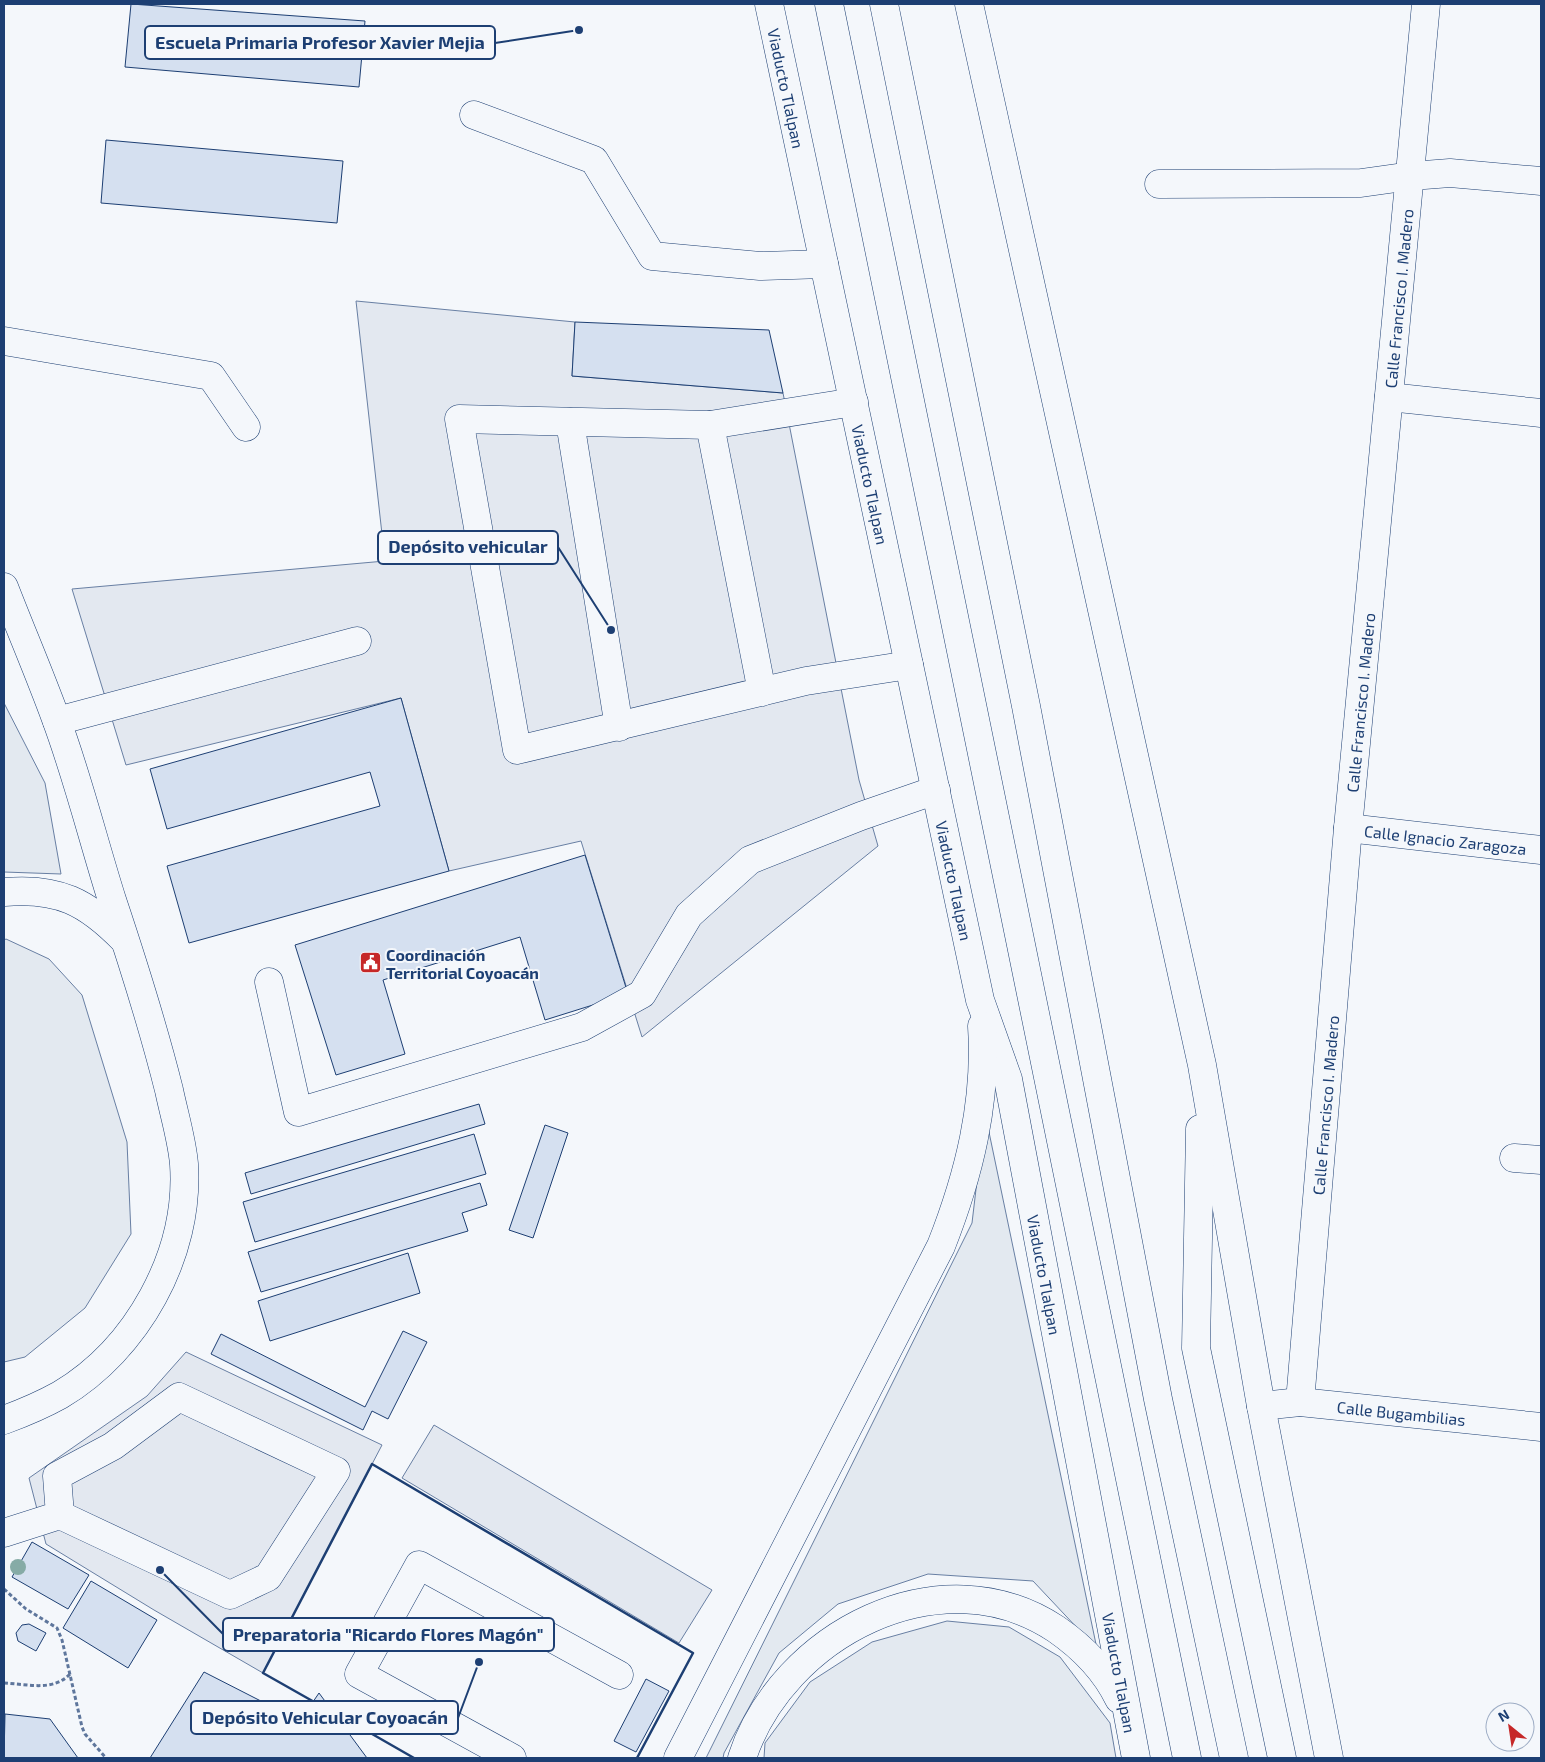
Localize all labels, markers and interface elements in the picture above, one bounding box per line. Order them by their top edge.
callout: Escuela Primaria Profesor Xavier Mejia [145,26,495,59]
street label: Viaducto Tlalpan [765,26,809,150]
text: Escuela Primaria Profesor Xavier Mejia [155,31,485,53]
street label: Calle Francisco I. Madero [1380,208,1416,389]
street label: Viaducto Tlalpan [849,423,893,546]
callout: Depósito vehicular [378,531,558,564]
text: Depósito vehicular [388,535,548,557]
street label: Calle Francisco I. Madero [1342,612,1378,793]
street label: Viaducto Tlalpan [933,819,977,942]
street label: Calle Ignacio Zaragoza [1363,820,1528,858]
place label: Coordinación Territorial Coyoacán [386,945,539,983]
public building icon: Coordinación Territorial Coyoacán [358,951,382,975]
street label: Calle Francisco I. Madero [1308,1014,1342,1196]
street label: Viaducto Tlalpan [1024,1213,1066,1336]
street label: Calle Bugambilias [1336,1396,1466,1429]
street label: Viaducto Tlalpan [1099,1611,1141,1734]
callout: Preparatoria "Ricardo Flores Magón" [223,1618,554,1651]
text: Preparatoria "Ricardo Flores Magón" [233,1623,543,1645]
callout: Depósito Vehicular Coyoacán [191,1701,458,1734]
north arrow [1485,1702,1535,1752]
text: N [1495,1705,1512,1725]
text: Depósito Vehicular Coyoacán [202,1706,448,1728]

